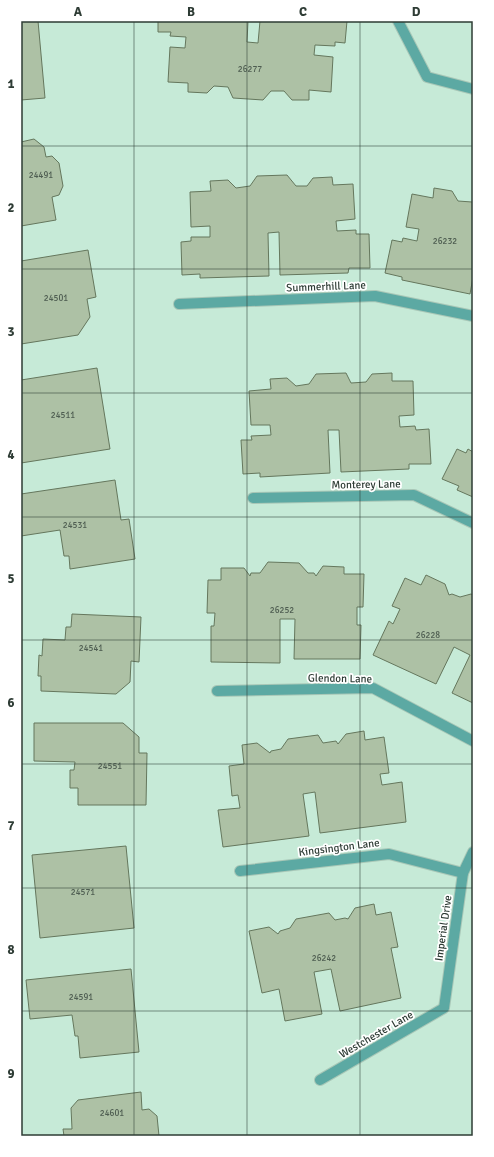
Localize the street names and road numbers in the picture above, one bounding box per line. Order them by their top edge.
street label: Summerhill Lane [286,279,366,294]
street label: Monterey Lane [331,477,401,492]
street label: Glendon Lane [308,671,372,686]
street label: Kingsington Lane [298,836,380,859]
street label: Imperial Drive [432,894,455,962]
street label: Westchester Lane [337,1008,415,1061]

